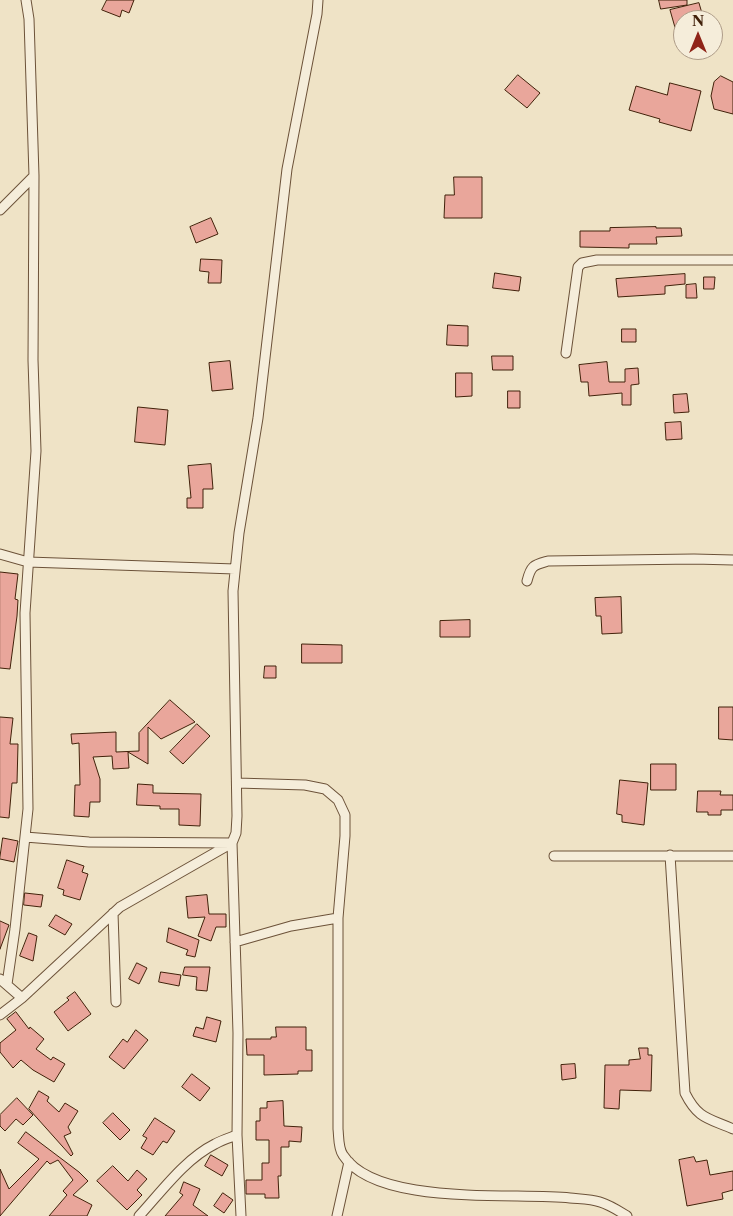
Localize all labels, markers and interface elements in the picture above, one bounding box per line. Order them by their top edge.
north arrow [673,10,723,60]
text: N [692,12,704,30]

